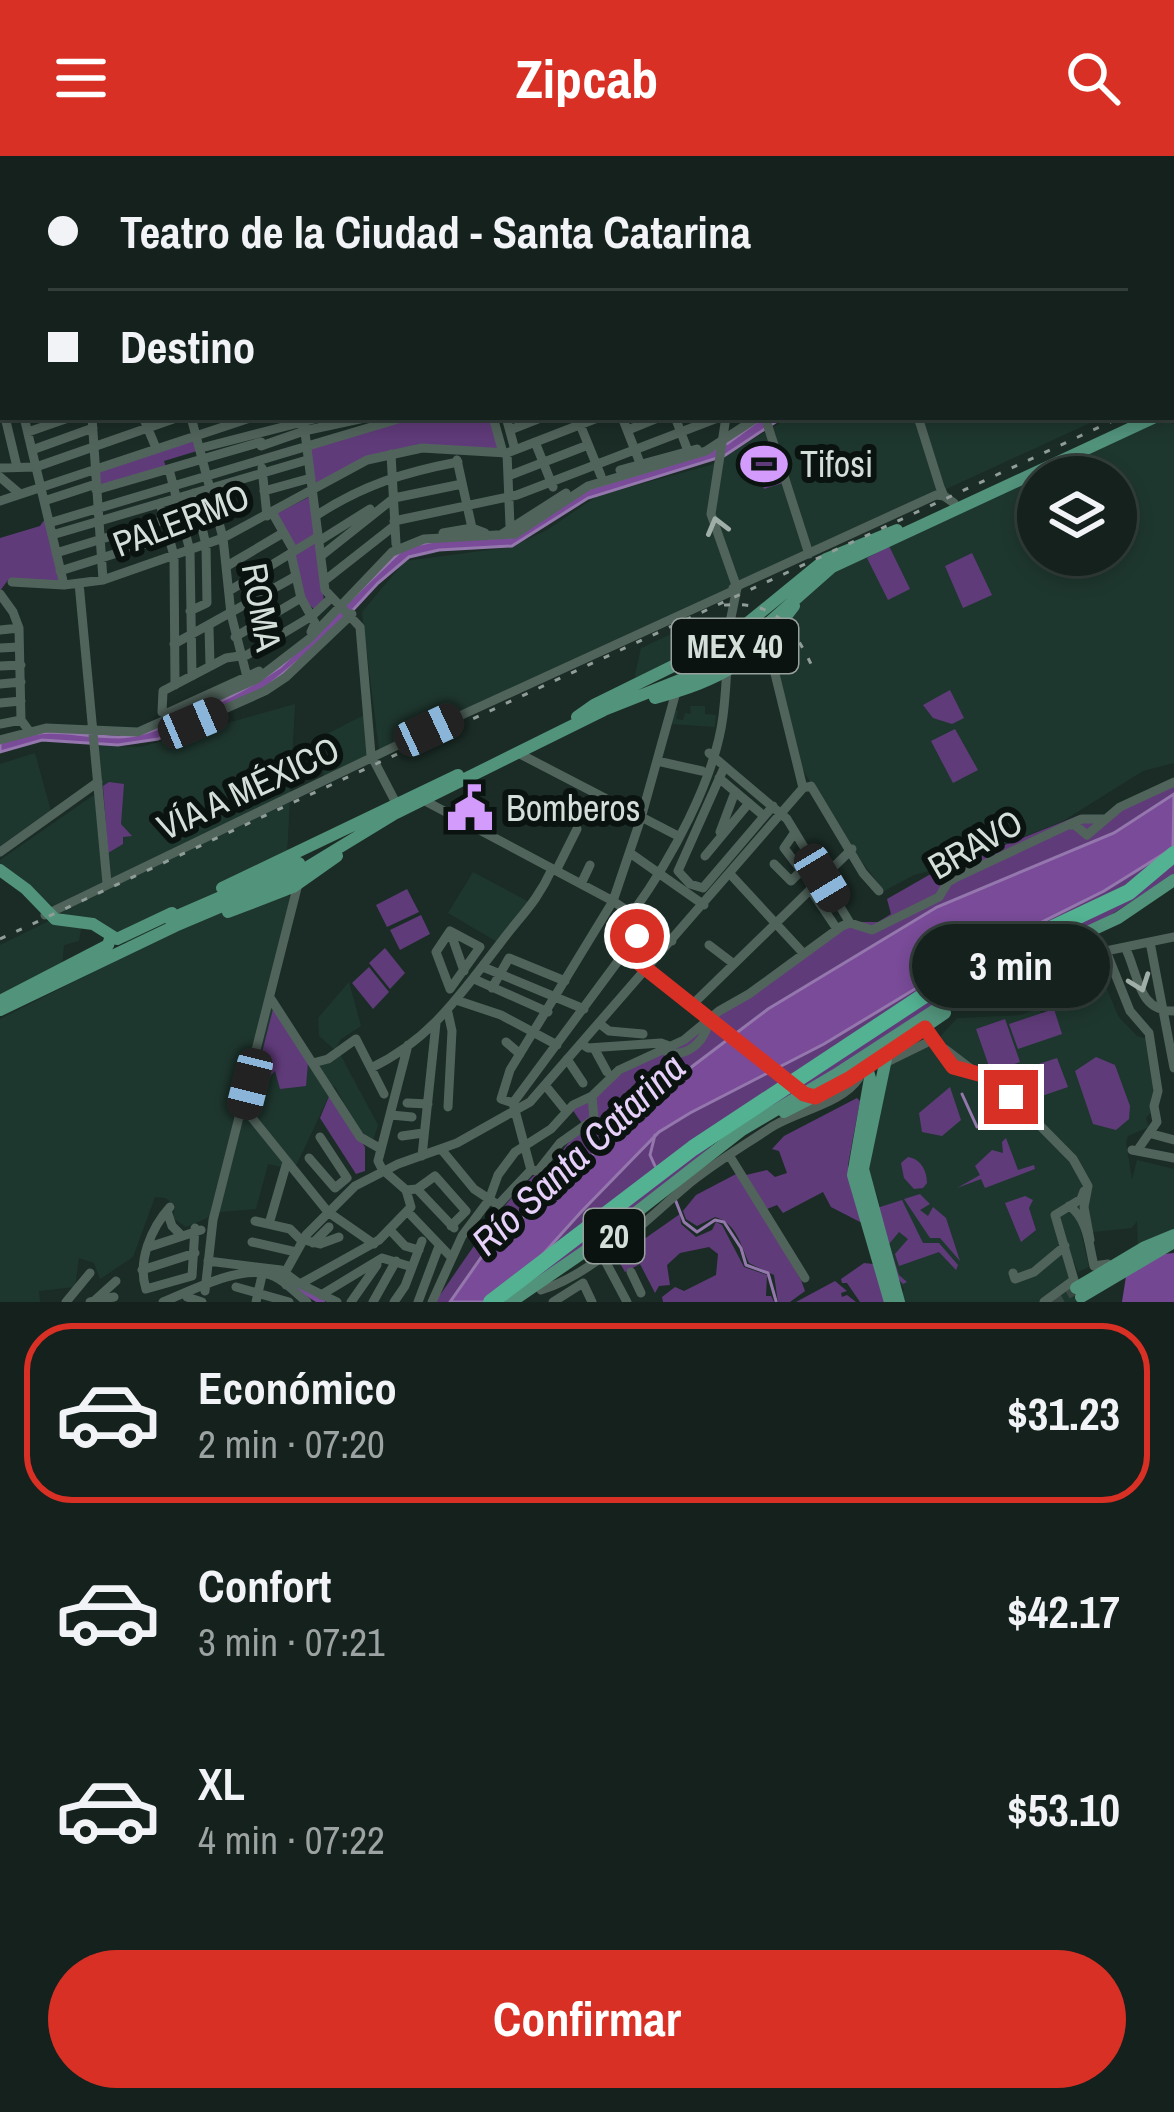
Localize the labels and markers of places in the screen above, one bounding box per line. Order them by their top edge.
sports icon: Tifosi [739,439,789,489]
place label: Tifosi [800,440,873,488]
public building icon: Bomberos [445,783,495,833]
place label: Bomberos [506,784,641,832]

